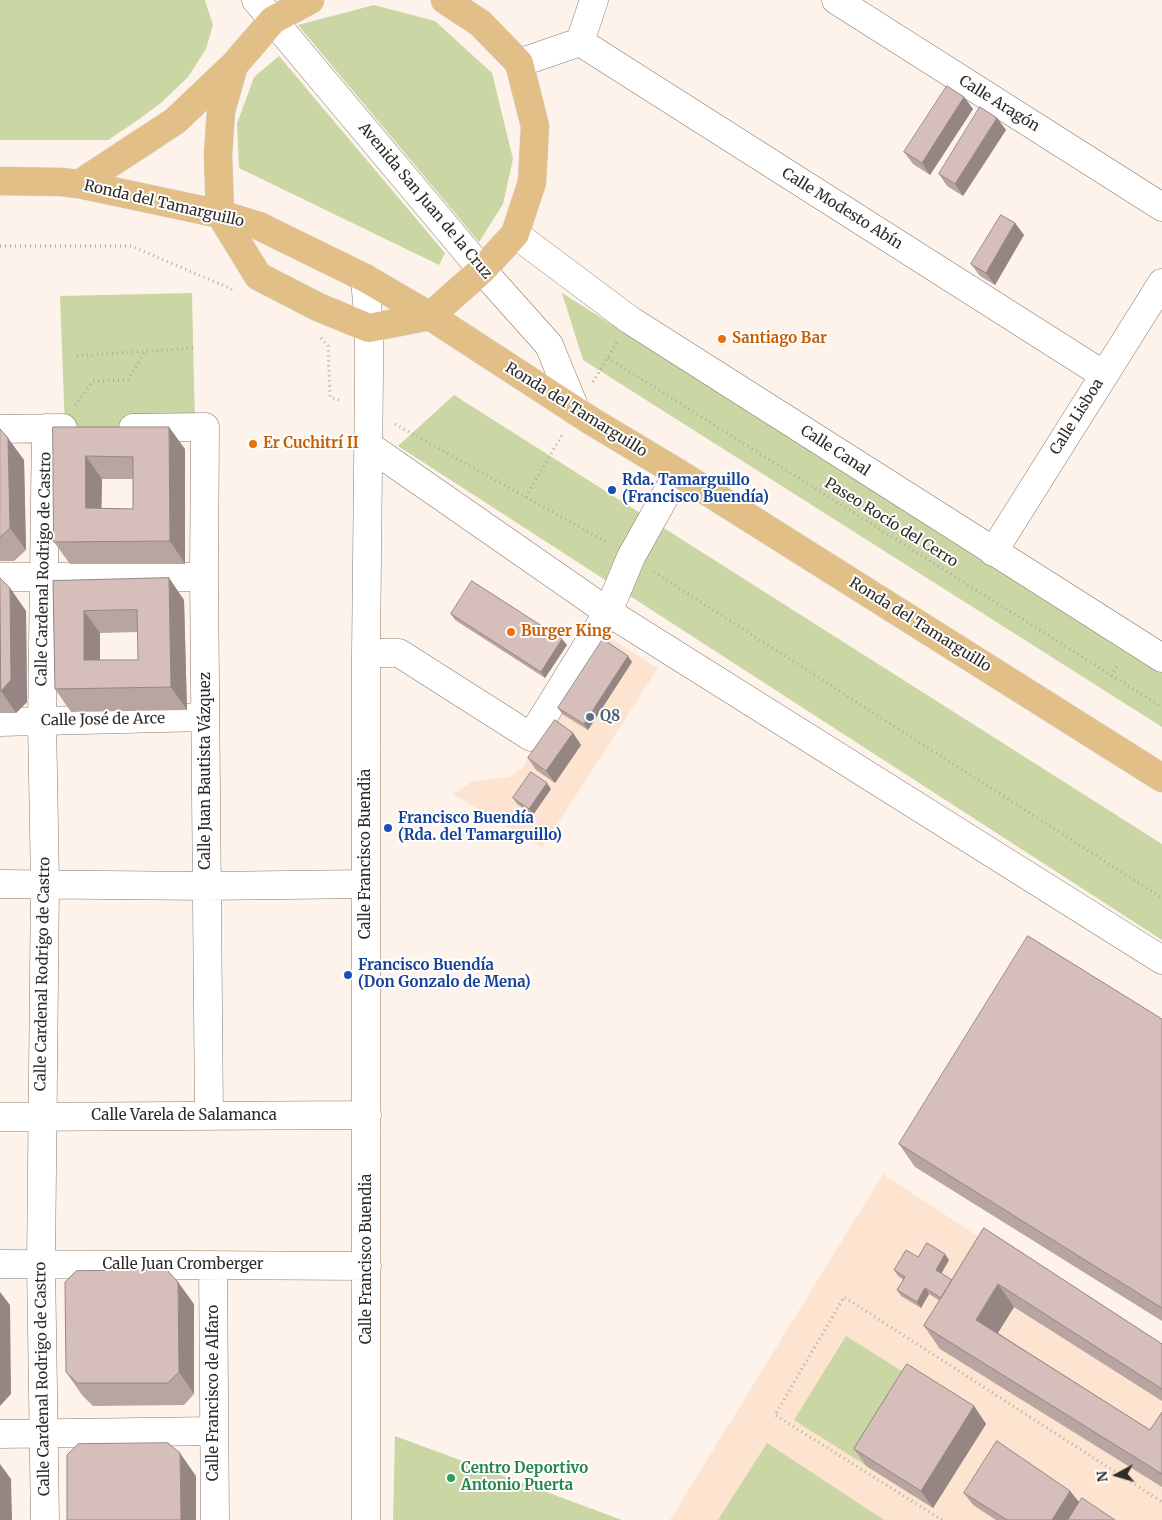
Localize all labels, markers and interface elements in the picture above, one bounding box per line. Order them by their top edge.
street label: Calle Aragón [955,72,1043,136]
street label: Avenida San Juan de la Cruz [354,119,496,283]
street label: Calle Modesto Abín [778,165,906,253]
street label: Ronda del Tamarguillo [82,177,246,231]
place label: Santiago Bar [732,330,827,348]
marker: Santiago Bar [716,333,728,345]
street label: Ronda del Tamarguillo [502,359,650,461]
street label: Calle Lisboa [1046,376,1108,458]
street label: Calle Canal [797,422,873,480]
place label: Er Cuchitrí II [263,435,359,453]
marker: Er Cuchitrí II [247,438,259,450]
street label: Calle Cardenal Rodrigo de Castro [33,452,55,686]
place label: Rda. Tamarguillo (Francisco Buendía) [622,472,769,507]
street label: Paseo Rocío del Cerro [821,475,961,571]
marker: Rda. Tamarguillo (Francisco Buendía) [606,484,618,496]
street label: Ronda del Tamarguillo [846,574,994,676]
place label: Burger King [521,623,611,641]
marker: Burger King [505,626,517,638]
street label: Calle Juan Bautista Vázquez [197,672,215,870]
place label: Q8 [600,708,620,726]
street label: Calle José de Arce [41,710,165,730]
marker: Q8 [584,711,596,723]
street label: Calle Francisco Buendia [357,769,375,939]
place label: Francisco Buendía (Rda. del Tamarguillo) [398,810,562,845]
marker: Francisco Buendía (Rda. del Tamarguillo) [382,822,394,834]
street label: Calle Cardenal Rodrigo de Castro [32,857,54,1091]
place label: Francisco Buendía (Don Gonzalo de Mena) [358,957,531,992]
marker: Francisco Buendía (Don Gonzalo de Mena) [342,969,354,981]
street label: Calle Varela de Salamanca [91,1107,277,1125]
street label: Calle Francisco Buendia [358,1174,376,1344]
street label: Calle Juan Cromberger [102,1256,264,1274]
street label: Calle Cardenal Rodrigo de Castro [32,1262,54,1496]
street label: Calle Francisco de Alfaro [205,1305,223,1481]
north arrow [1092,1450,1142,1500]
place label: Centro Deportivo Antonio Puerta [461,1460,588,1495]
text: N [1093,1470,1112,1483]
marker: Centro Deportivo Antonio Puerta [445,1472,457,1484]

